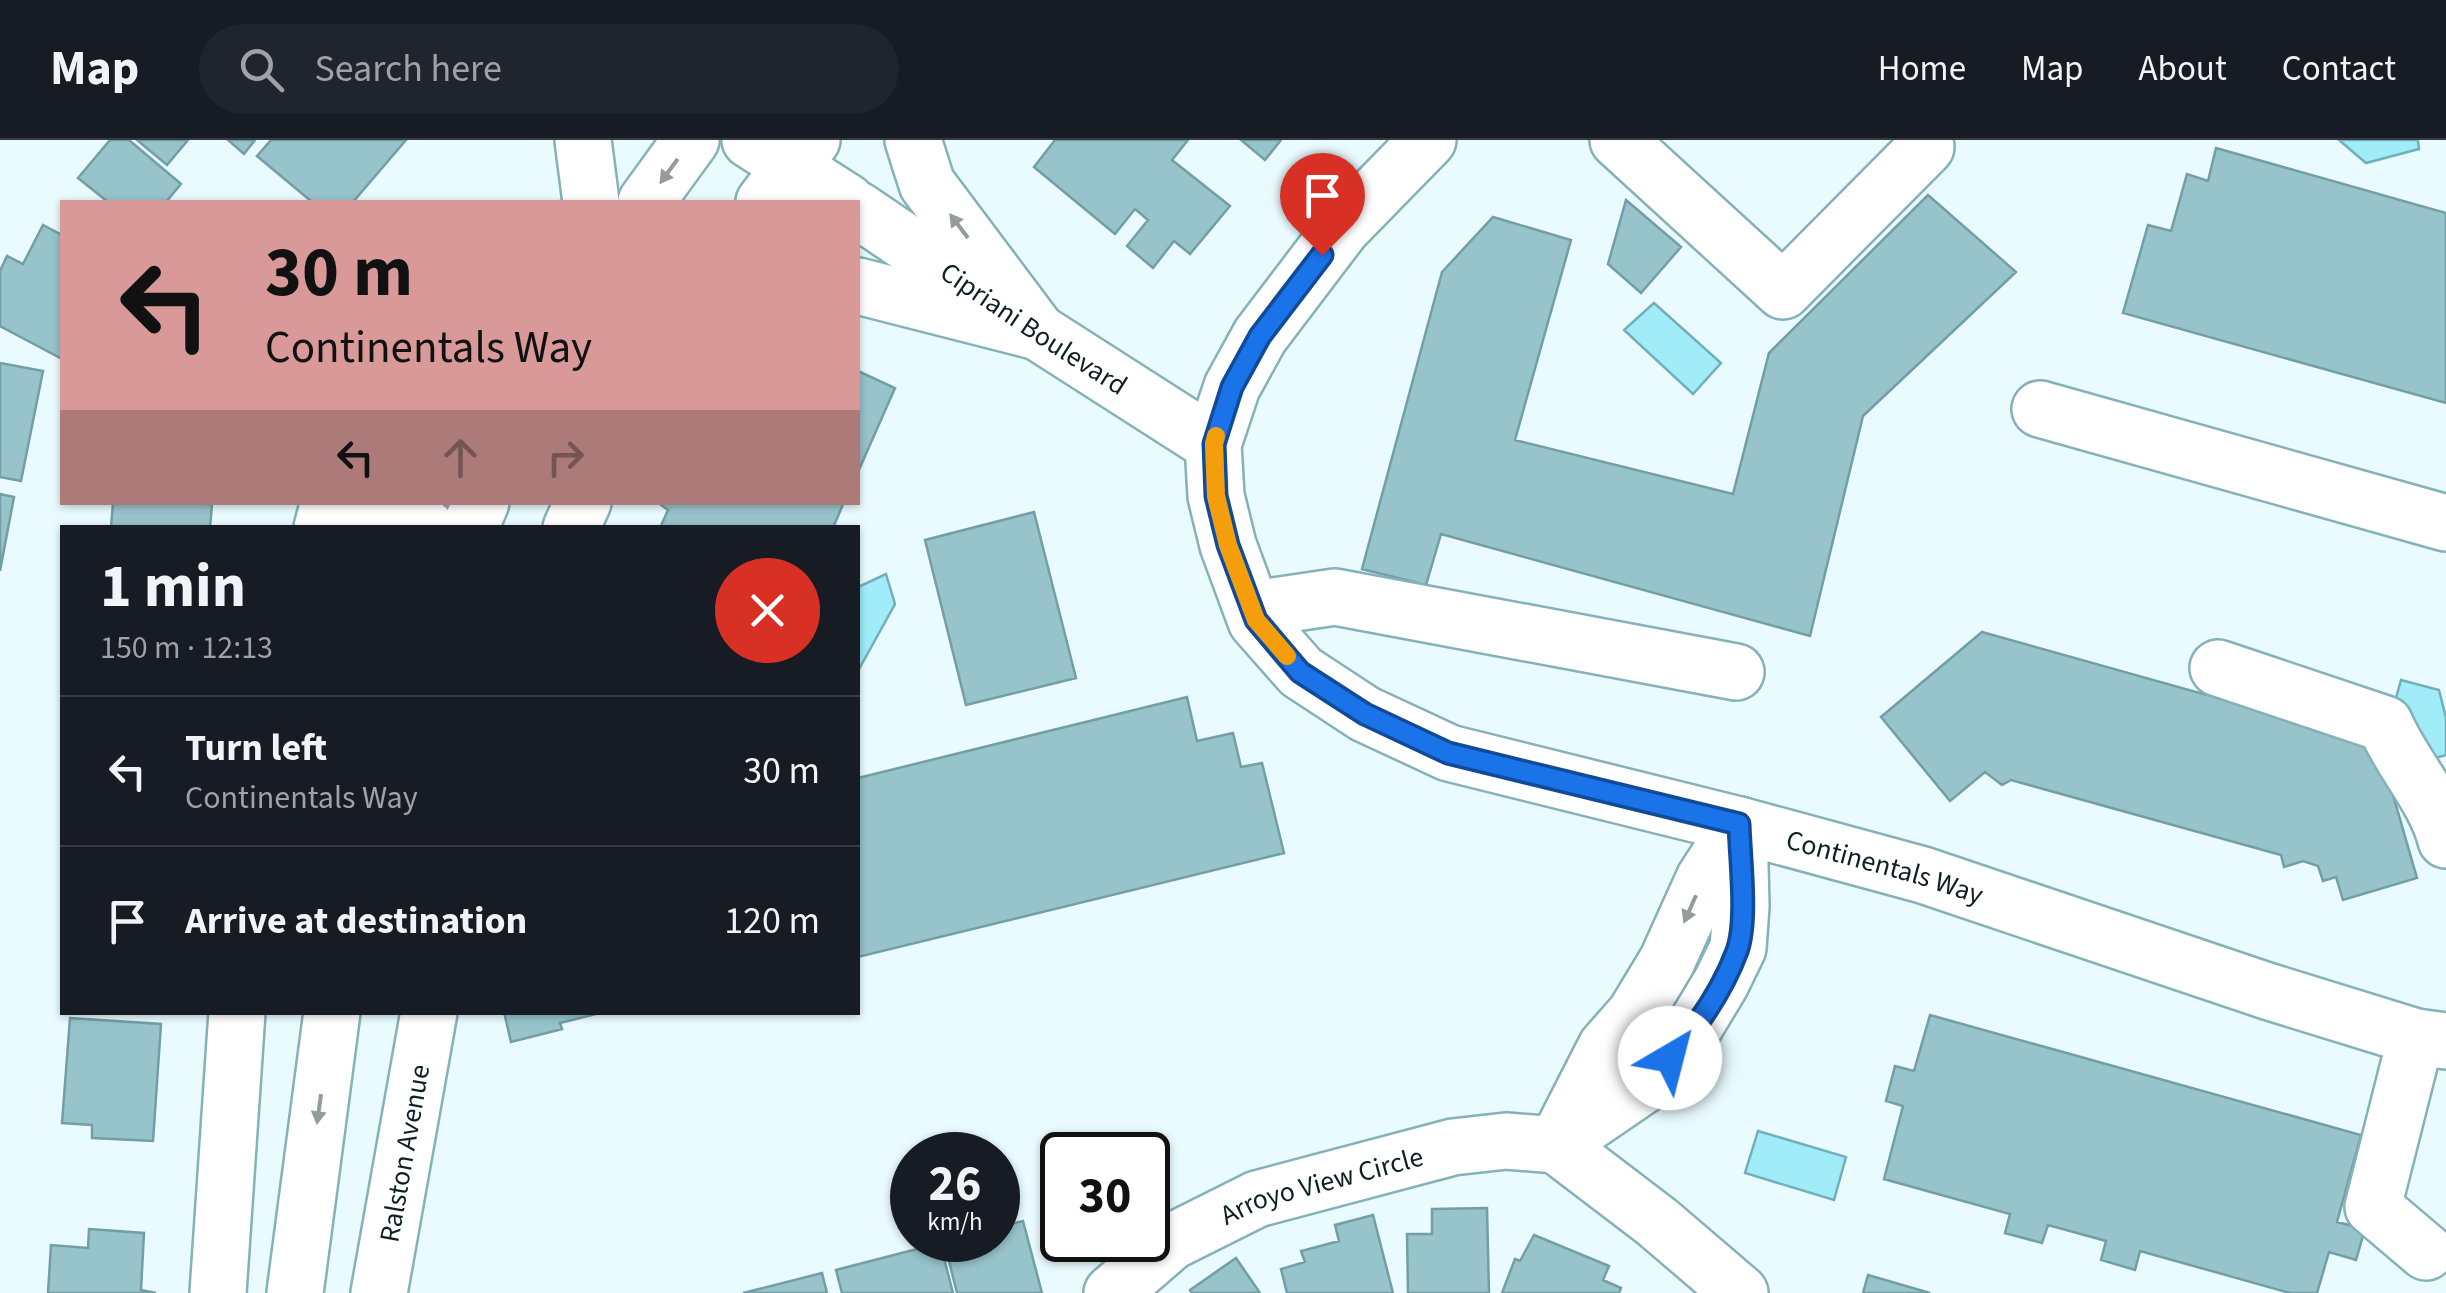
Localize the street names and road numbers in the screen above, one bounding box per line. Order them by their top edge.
street label: Cipriani Boulevard [932,252,1135,405]
street label: Continentals Way [1781,820,1989,915]
street label: Ralston Avenue [369,1061,440,1245]
street label: Arroyo View Circle [1213,1137,1428,1235]

